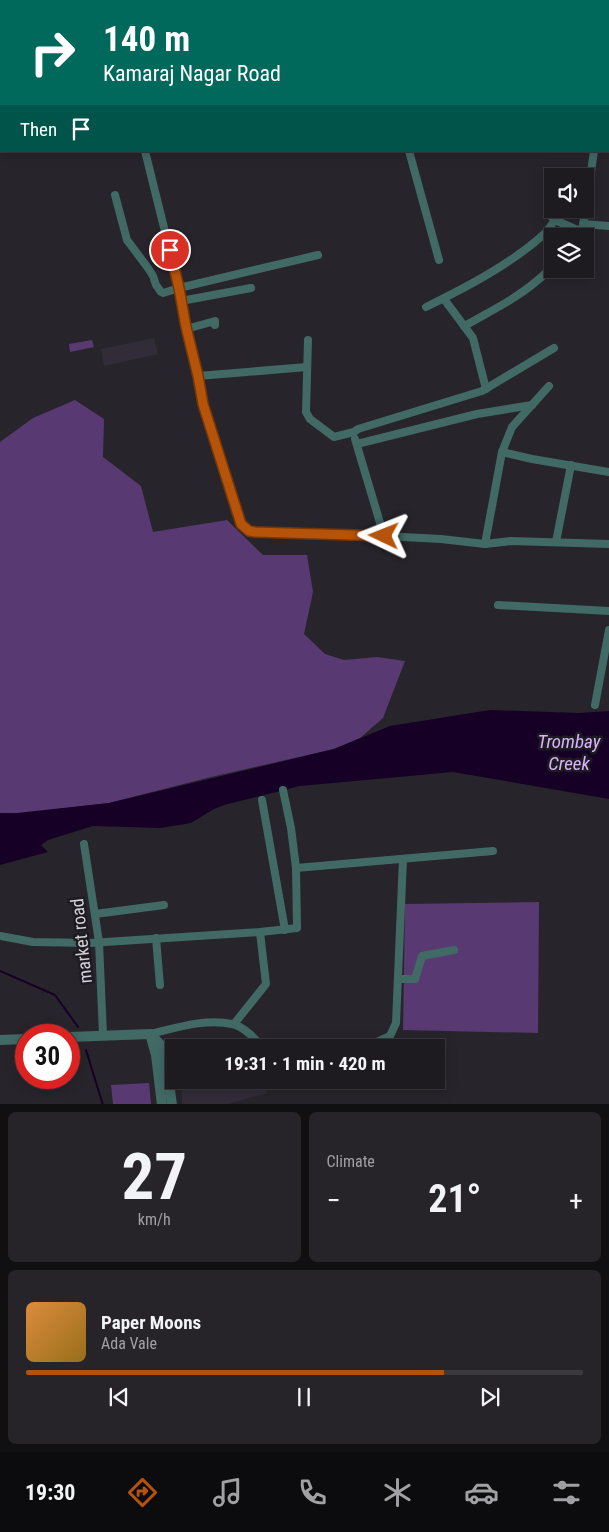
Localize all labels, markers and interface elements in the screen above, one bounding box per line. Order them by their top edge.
text: 140 m [103,19,190,60]
icon: right [20,20,85,85]
text: Kamaraj Nagar Road [103,61,281,86]
icon: arrive [67,115,95,143]
text: Then [20,118,57,141]
map controls [544,168,594,278]
button: sound [544,168,594,218]
button: layers [544,228,594,278]
pin [149,229,191,271]
icon: arrive [156,236,184,264]
position arrow [357,509,409,561]
water label: Trombay Creek [538,730,602,775]
street label: market road [66,897,96,985]
speed limit sign: 30 [15,1024,80,1089]
text: 19:31 · 1 min · 420 m [224,1052,386,1075]
text: 27 [121,1139,187,1215]
text: Climate [327,1152,375,1171]
text: 21° [428,1177,481,1221]
text: − [327,1184,341,1217]
text: + [569,1184,583,1217]
text: km/h [138,1210,171,1229]
text: Paper Moons [101,1311,201,1334]
text: Ada Vale [101,1334,157,1353]
icon: previous [105,1383,133,1411]
icon: pause [290,1383,318,1411]
icon: next [476,1383,504,1411]
icon: directions [125,1475,160,1510]
icon: music [210,1475,245,1510]
icon: phone [295,1475,330,1510]
icon: climate [380,1475,415,1510]
icon: car [464,1475,499,1510]
icon: filters [549,1475,584,1510]
text: 19:30 [25,1480,75,1505]

